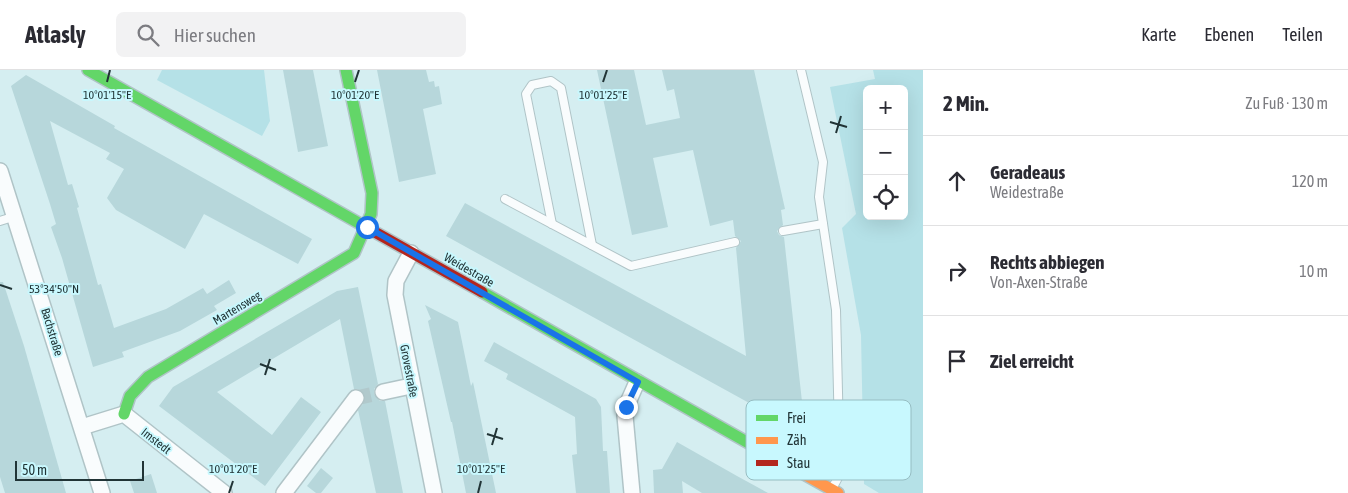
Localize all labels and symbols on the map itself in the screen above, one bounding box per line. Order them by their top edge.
text: 10°01'15"E [83,88,131,102]
text: 10°01'20"E [331,88,379,102]
text: 10°01'25"E [579,88,627,102]
route start [356,216,379,239]
street label: Weidestraße [442,250,496,290]
text: 53°34'50"N [29,282,79,296]
street label: Martensweg [210,288,264,328]
street label: Bachstraße [38,306,66,358]
street label: Grovestraße [397,343,421,399]
route end [615,396,638,419]
legend [746,400,911,480]
text: Frei [787,410,806,426]
street label: Imstedt [138,425,174,457]
text: Zäh [787,432,807,448]
text: Stau [787,455,810,471]
scale bar [15,458,144,481]
text: 10°01'20"E [209,462,257,476]
text: 10°01'25"E [457,462,505,476]

